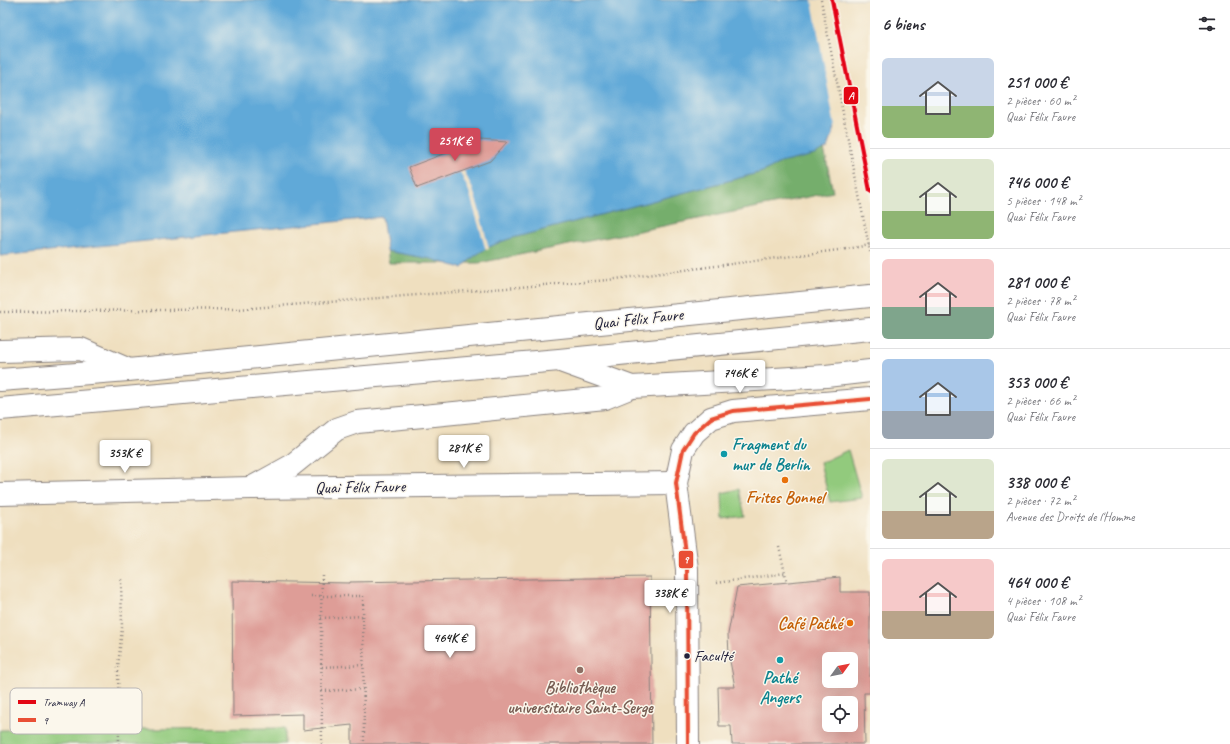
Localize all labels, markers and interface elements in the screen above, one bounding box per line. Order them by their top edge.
icon: filters [1196,13,1218,35]
text: 6 biens [882,14,924,35]
text: 251 000 € [1006,72,1068,93]
icon: home [914,74,962,122]
line badge: A [843,86,859,105]
text: A [848,88,855,102]
text: 2 pièces · 60 m² [1006,93,1075,109]
text: Quai Félix Faure [1006,109,1075,125]
pin: 251K € [422,128,488,162]
text: 251K € [439,133,471,149]
text: 746 000 € [1006,172,1068,193]
icon: home [914,175,962,223]
text: 5 pièces · 148 m² [1006,193,1081,209]
text: Quai Félix Faure [1006,209,1075,225]
text: 281 000 € [1006,272,1068,293]
icon: home [914,275,962,323]
text: 2 pièces · 78 m² [1006,293,1075,309]
street label: Quai Félix Faure [592,304,685,334]
text: Quai Félix Faure [1006,309,1075,325]
pin: 746K € [707,360,773,394]
text: 746K € [723,365,757,381]
text: 353 000 € [1006,372,1068,393]
icon: home [914,375,962,423]
text: 2 pièces · 66 m² [1006,393,1075,409]
text: Quai Félix Faure [1006,409,1075,425]
place label: Fragment du mur de Berlin [732,434,811,475]
pin: 281K € [431,435,497,469]
pin: 353K € [92,440,158,474]
text: 281K € [447,440,481,456]
text: 353K € [109,445,141,461]
marker: Fragment du mur de Berlin [719,449,729,459]
text: 338 000 € [1006,472,1068,493]
marker: Frites Bonnel [780,475,790,485]
icon: home [914,475,962,523]
street label: Quai Félix Faure [315,476,407,498]
place label: Frites Bonnel [746,487,827,508]
text: 2 pièces · 72 m² [1006,493,1075,509]
text: Avenue des Droits de l'Homme [1006,509,1135,525]
line badge: 9 [678,550,694,569]
text: 9 [684,552,690,566]
text: 464 000 € [1006,572,1068,593]
icon: home [914,575,962,623]
pin: 338K € [637,580,703,614]
text: 338K € [653,585,687,601]
text: 4 pièces · 108 m² [1006,593,1081,609]
text: Quai Félix Faure [1006,609,1075,625]
place label: Café Pathé [778,613,844,634]
marker: Café Pathé [845,618,855,628]
pin: 464K € [417,625,483,659]
text: 464K € [433,630,467,646]
place label: Faculté [694,646,735,666]
marker: Faculté [682,651,692,661]
north arrow [822,652,858,688]
map controls [822,652,858,732]
marker: Pathé Angers [775,655,785,665]
marker: Bibliothèque universitaire Saint-Serge [575,665,585,675]
place label: Pathé Angers [760,667,802,708]
place label: Bibliothèque universitaire Saint-Serge [507,677,654,718]
legend [10,688,142,734]
text: Tramway A [43,695,85,709]
button: locate [822,696,858,732]
text: 9 [43,713,49,727]

